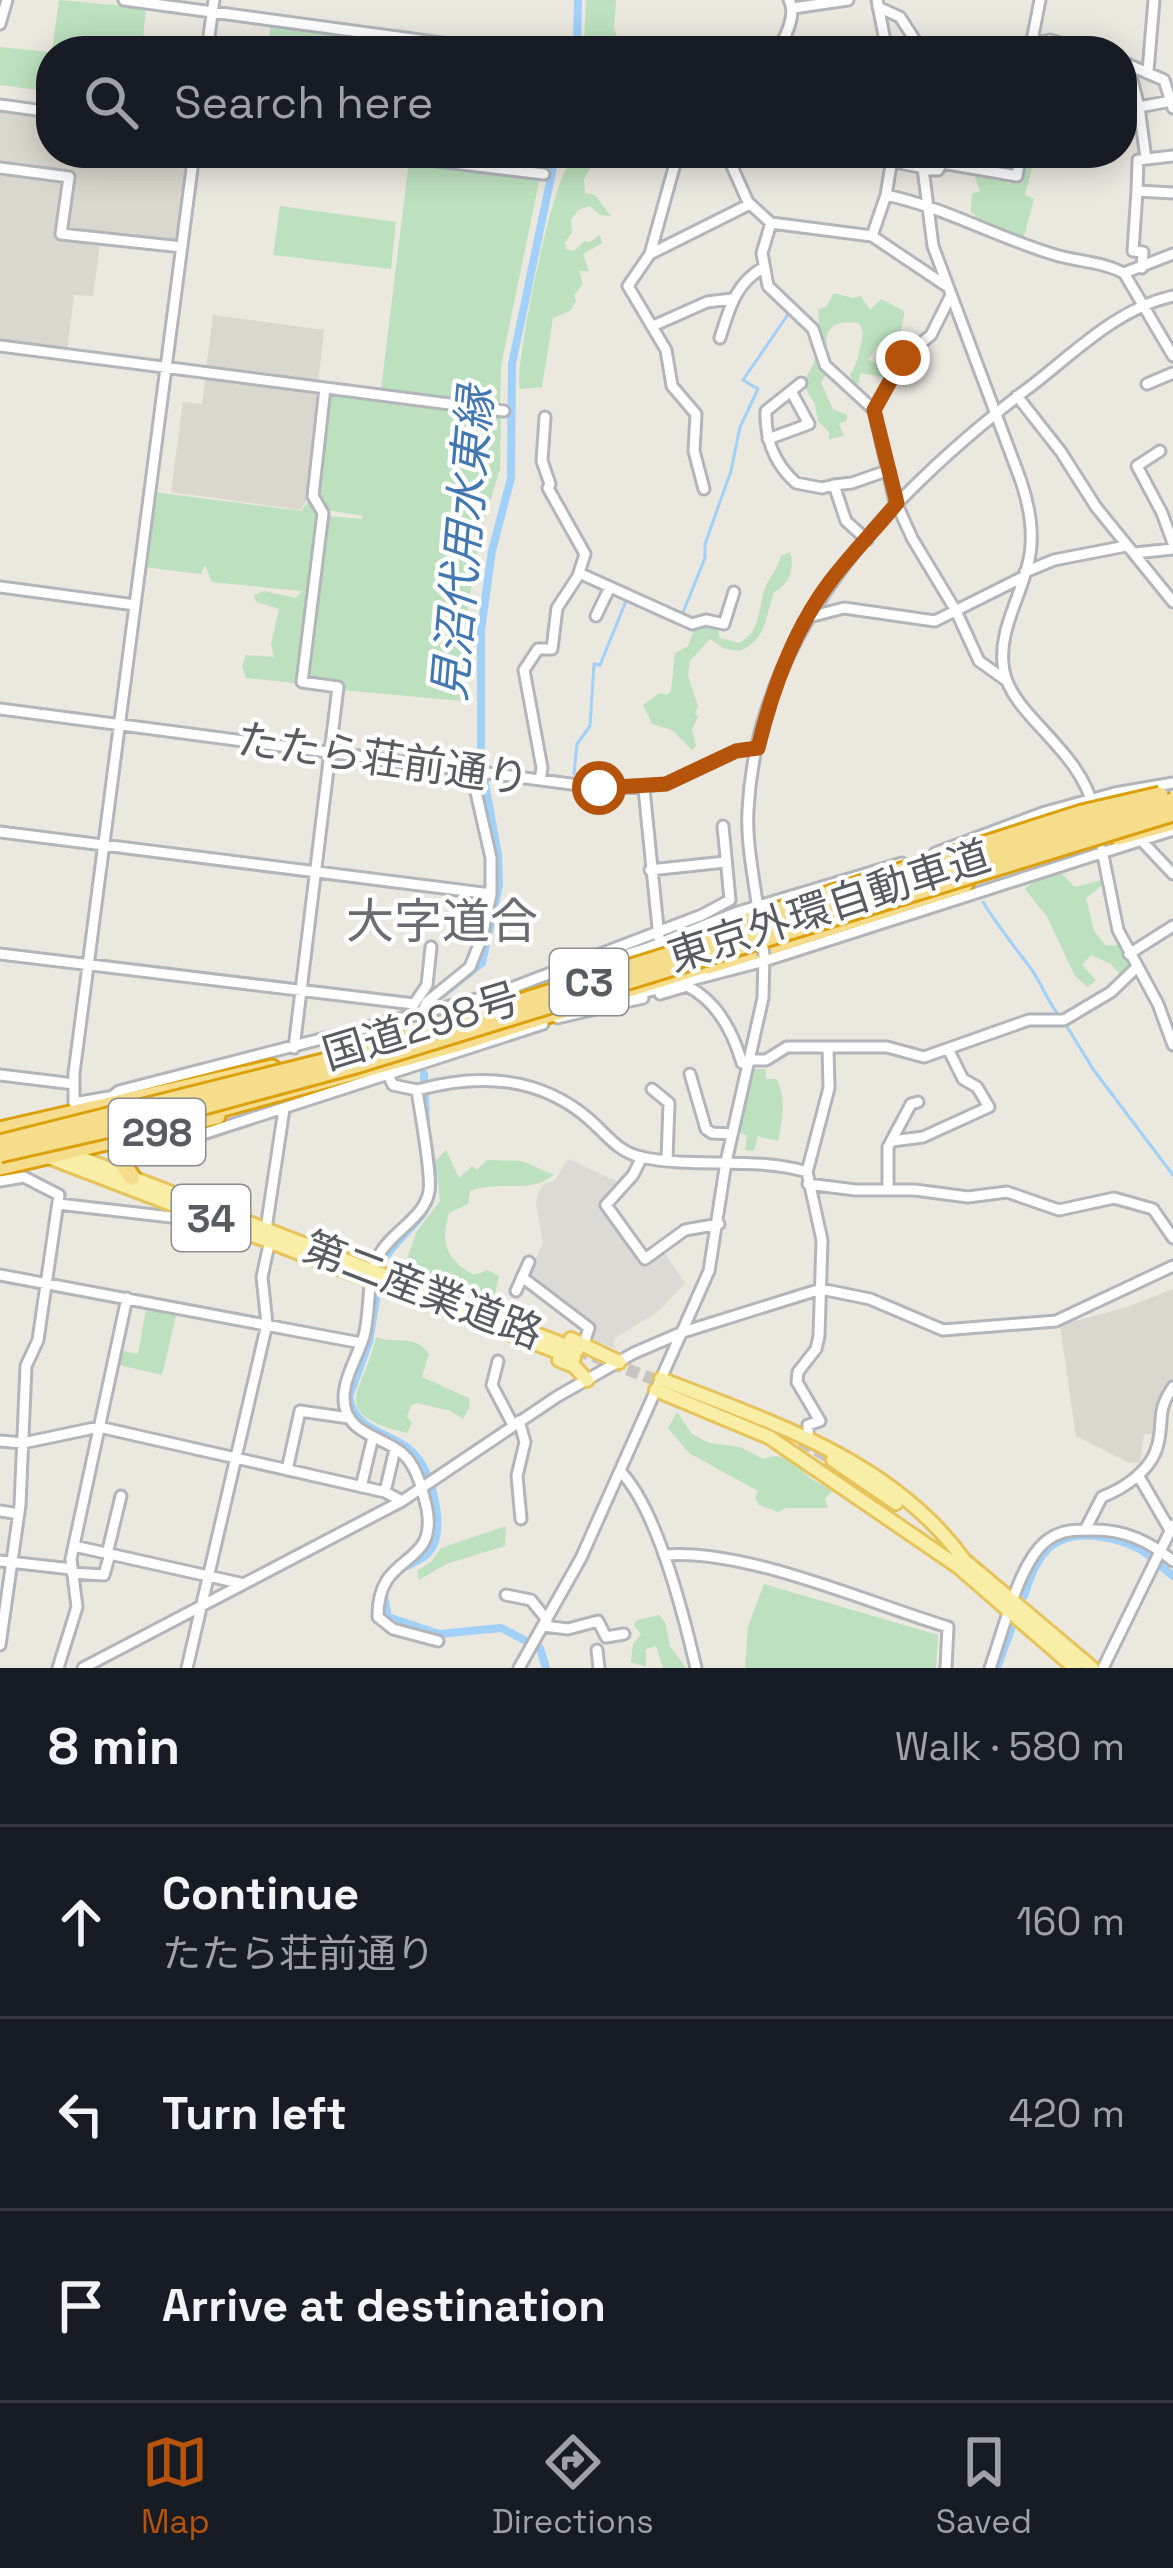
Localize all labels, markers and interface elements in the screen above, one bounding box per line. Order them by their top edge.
search box [36,36,1137,168]
icon: search [78,69,144,135]
text: Search here [174,74,433,131]
route end [876,331,930,385]
water label: 見沼代用水東縁 [421,380,506,703]
street label: たたら荘前通り [234,712,532,806]
route start [572,761,626,815]
street label: 東京外環自動車道 [661,829,997,983]
district label: 大字道合 [346,891,538,952]
road number: C3 [550,949,628,1015]
street label: 国道298号 [316,971,526,1081]
road number: 298 [109,1099,205,1165]
road number: 34 [172,1185,250,1251]
street label: 第二産業道路 [296,1220,550,1360]
text: 8 min [48,1714,180,1779]
text: Walk · 580 m [895,1722,1125,1771]
text: Continue [162,1865,359,1922]
icon: ahead [48,1889,114,1955]
text: 160 m [1016,1897,1125,1946]
text: たたら荘前通り [162,1929,435,1978]
icon: left [48,2081,114,2147]
text: Turn left [162,2085,347,2142]
text: 420 m [1009,2089,1125,2138]
icon: arrive [48,2273,114,2339]
text: Arrive at destination [162,2277,606,2334]
tab: Map [141,2429,210,2543]
tab: Directions [492,2429,654,2543]
tab: Saved [936,2429,1032,2543]

